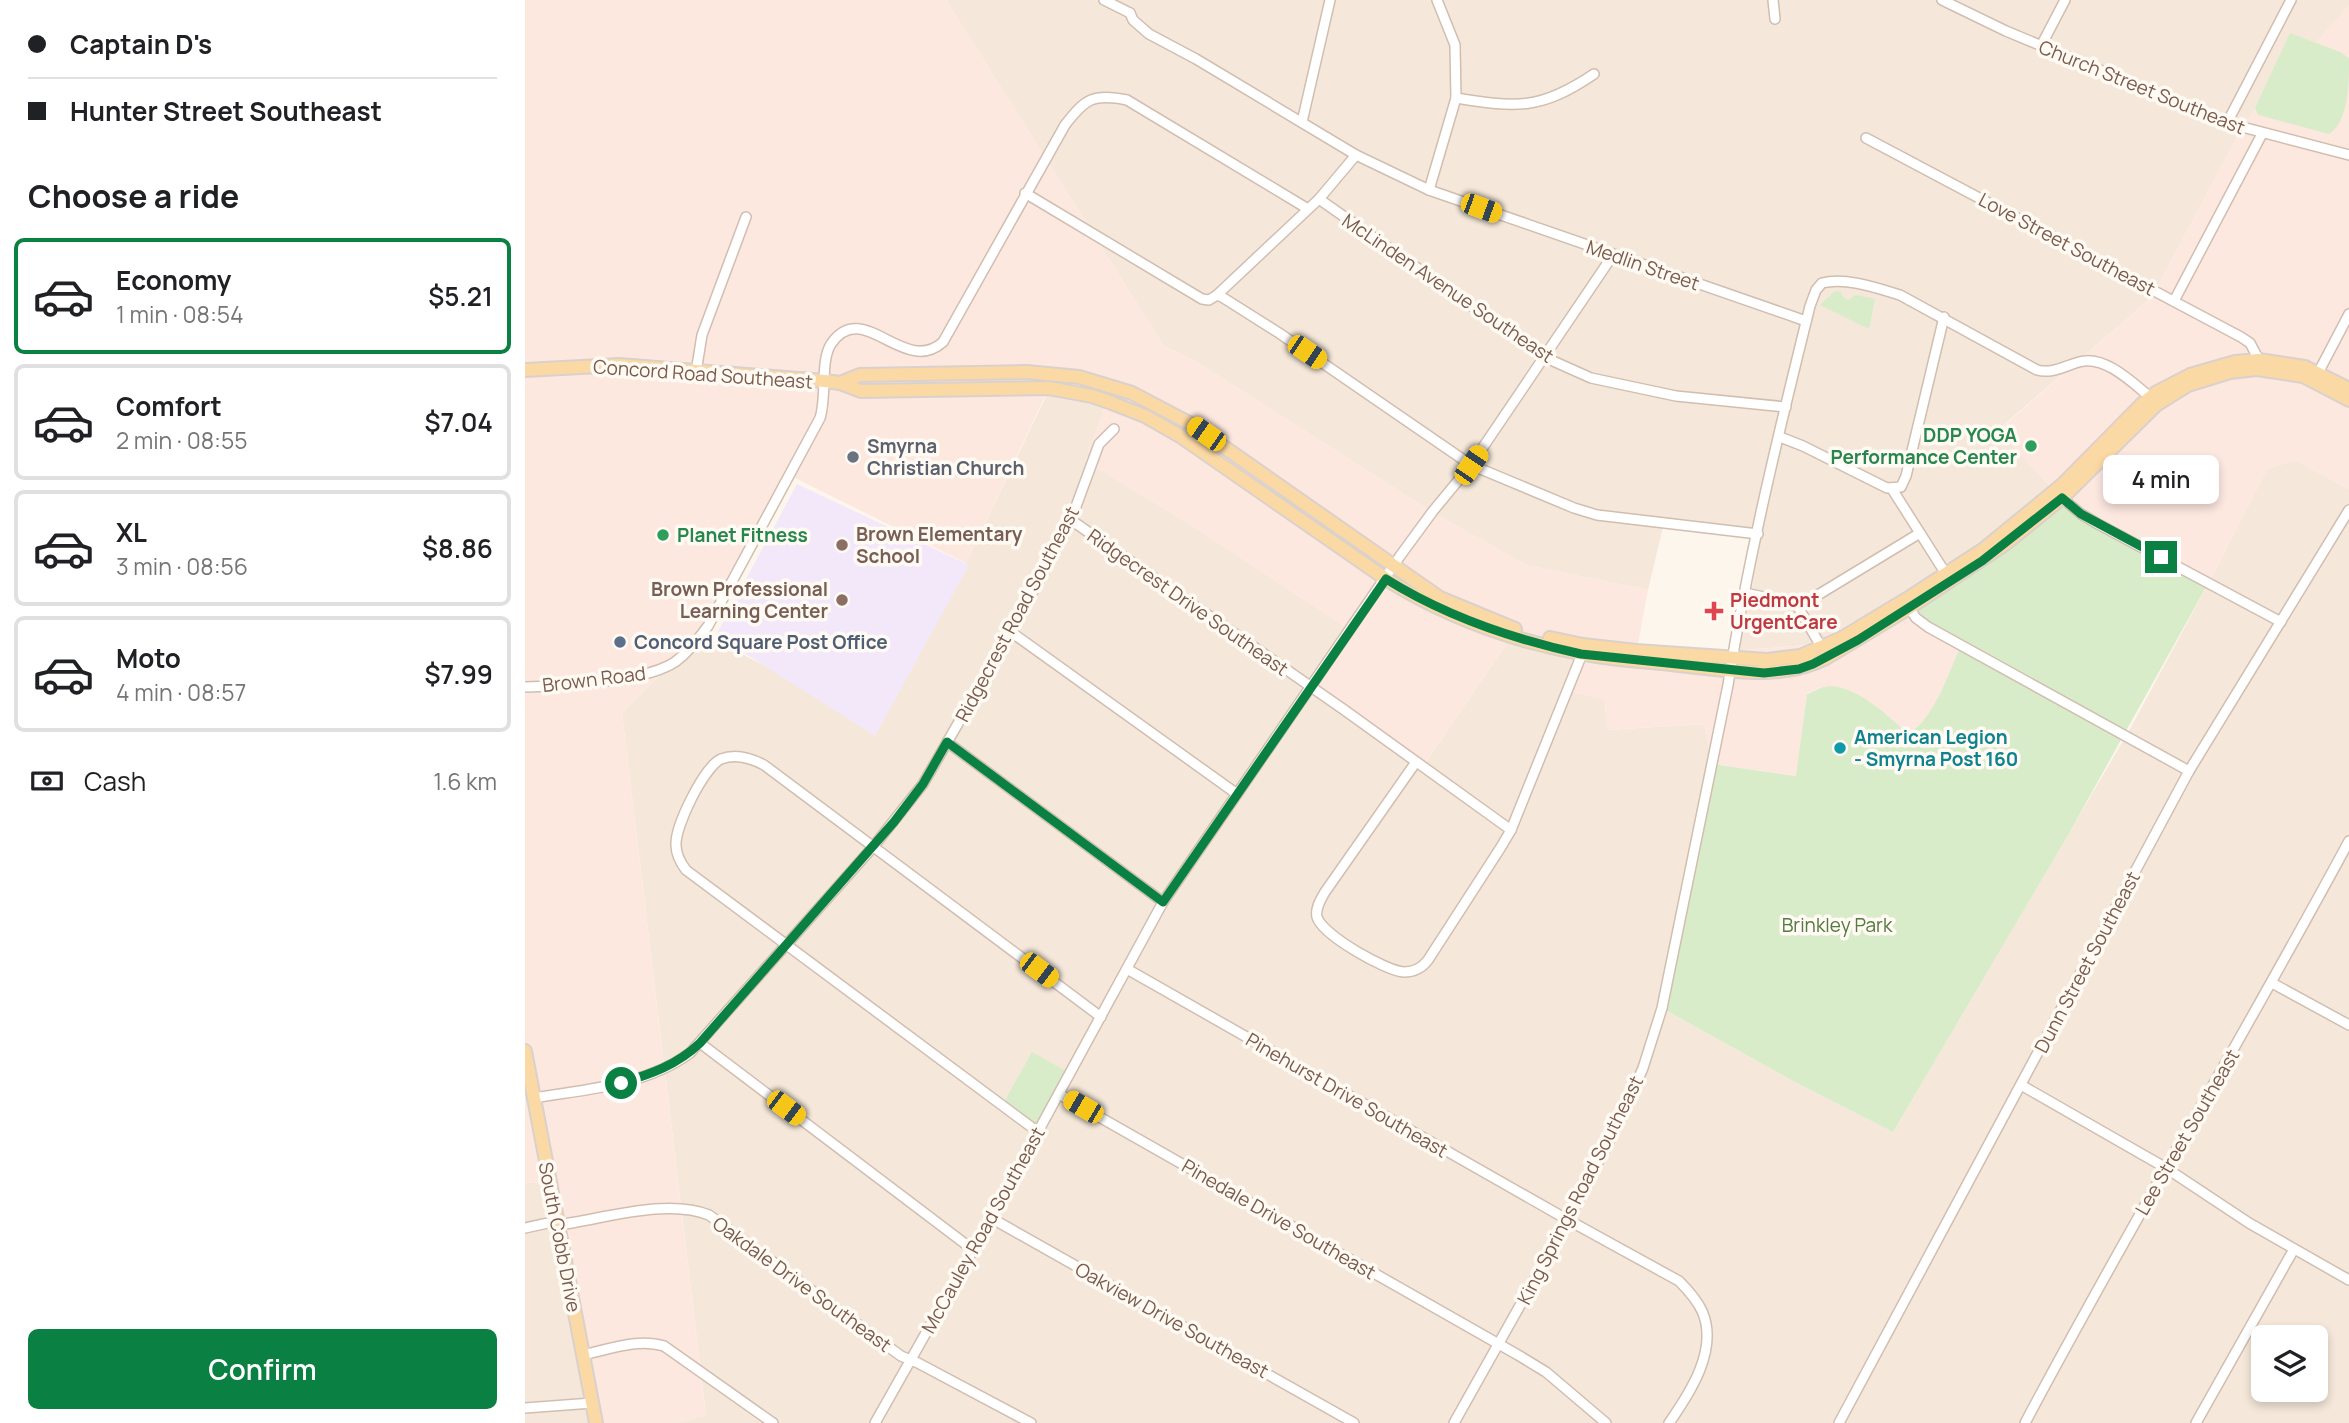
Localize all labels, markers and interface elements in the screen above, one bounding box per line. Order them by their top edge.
text: Captain D's [70,26,212,62]
street label: Church Street Southeast [2035,34,2249,140]
text: Hunter Street Southeast [70,93,382,129]
text: Choose a ride [28,174,239,218]
street label: Love Street Southeast [1974,186,2160,302]
car [1458,191,1505,225]
street label: McLinden Avenue Southeast [1337,207,1559,369]
street label: Medlin Street [1583,233,1703,297]
text: Economy [116,262,231,298]
icon: car [32,265,95,328]
text: $5.21 [428,278,493,314]
text: 1 min · 08:54 [116,298,244,330]
car [1284,332,1331,372]
street label: Concord Road Southeast [592,353,814,395]
text: Comfort [116,388,222,424]
icon: car [32,391,95,454]
text: $7.04 [424,404,493,440]
car [1183,413,1230,455]
place label: DDP YOGA Performance Center [1830,422,2017,470]
text: 2 min · 08:55 [116,424,247,456]
place label: Smyrna Christian Church [867,433,1024,481]
marker: DDP YOGA Performance Center [2023,438,2039,454]
car [1451,442,1492,488]
marker: Smyrna Christian Church [845,449,861,465]
callout: 4 min [2103,456,2219,504]
text: 4 min [2132,463,2190,495]
street label: Ridgecrest Road Southeast [949,502,1085,726]
text: XL [116,514,147,550]
icon: car [32,517,95,580]
place label: Brown Elementary School [856,521,1023,569]
place label: Planet Fitness [677,522,808,548]
street label: Ridgecrest Drive Southeast [1082,522,1294,682]
marker: Planet Fitness [655,527,671,543]
text: $8.86 [422,530,493,566]
marker: Brown Elementary School [834,537,850,553]
route end [2145,541,2177,573]
text: 3 min · 08:56 [116,550,248,582]
place label: Brown Professional Learning Center [651,576,828,624]
place label: Piedmont UrgentCare [1730,587,1838,635]
marker: Brown Professional Learning Center [834,592,850,608]
marker: Piedmont UrgentCare [1704,601,1724,621]
place label: Concord Square Post Office [634,629,888,655]
marker: Concord Square Post Office [612,634,628,650]
text: Moto [116,640,181,676]
icon: car [32,643,95,706]
text: $7.99 [425,656,493,692]
street label: Brown Road [541,660,647,698]
text: 4 min · 08:57 [116,676,246,708]
place label: American Legion - Smyrna Post 160 [1854,724,2018,772]
marker: American Legion - Smyrna Post 160 [1832,740,1848,756]
icon: cash [28,762,66,800]
text: Cash [84,763,146,799]
text: 1.6 km [433,765,497,797]
street label: Dunn Street Southeast [2028,867,2146,1057]
park label: Brinkley Park [1782,912,1893,938]
car [1016,949,1063,991]
street label: Pinehurst Drive Southeast [1241,1026,1453,1164]
street label: Lee Street Southeast [2129,1044,2245,1220]
route start [605,1067,637,1099]
street label: King Springs Road Southeast [1511,1071,1649,1309]
car [763,1087,810,1129]
car [1060,1087,1107,1127]
street label: McCauley Road Southeast [915,1122,1051,1338]
street label: Pinedale Drive Southeast [1177,1153,1381,1285]
street label: South Cobb Drive [533,1160,587,1314]
street label: Oakdale Drive Southeast [707,1210,897,1358]
street label: Oakview Drive Southeast [1071,1256,1273,1384]
map controls [2251,1325,2328,1402]
button: layers [2251,1325,2328,1402]
button: Confirm [28,1329,497,1409]

